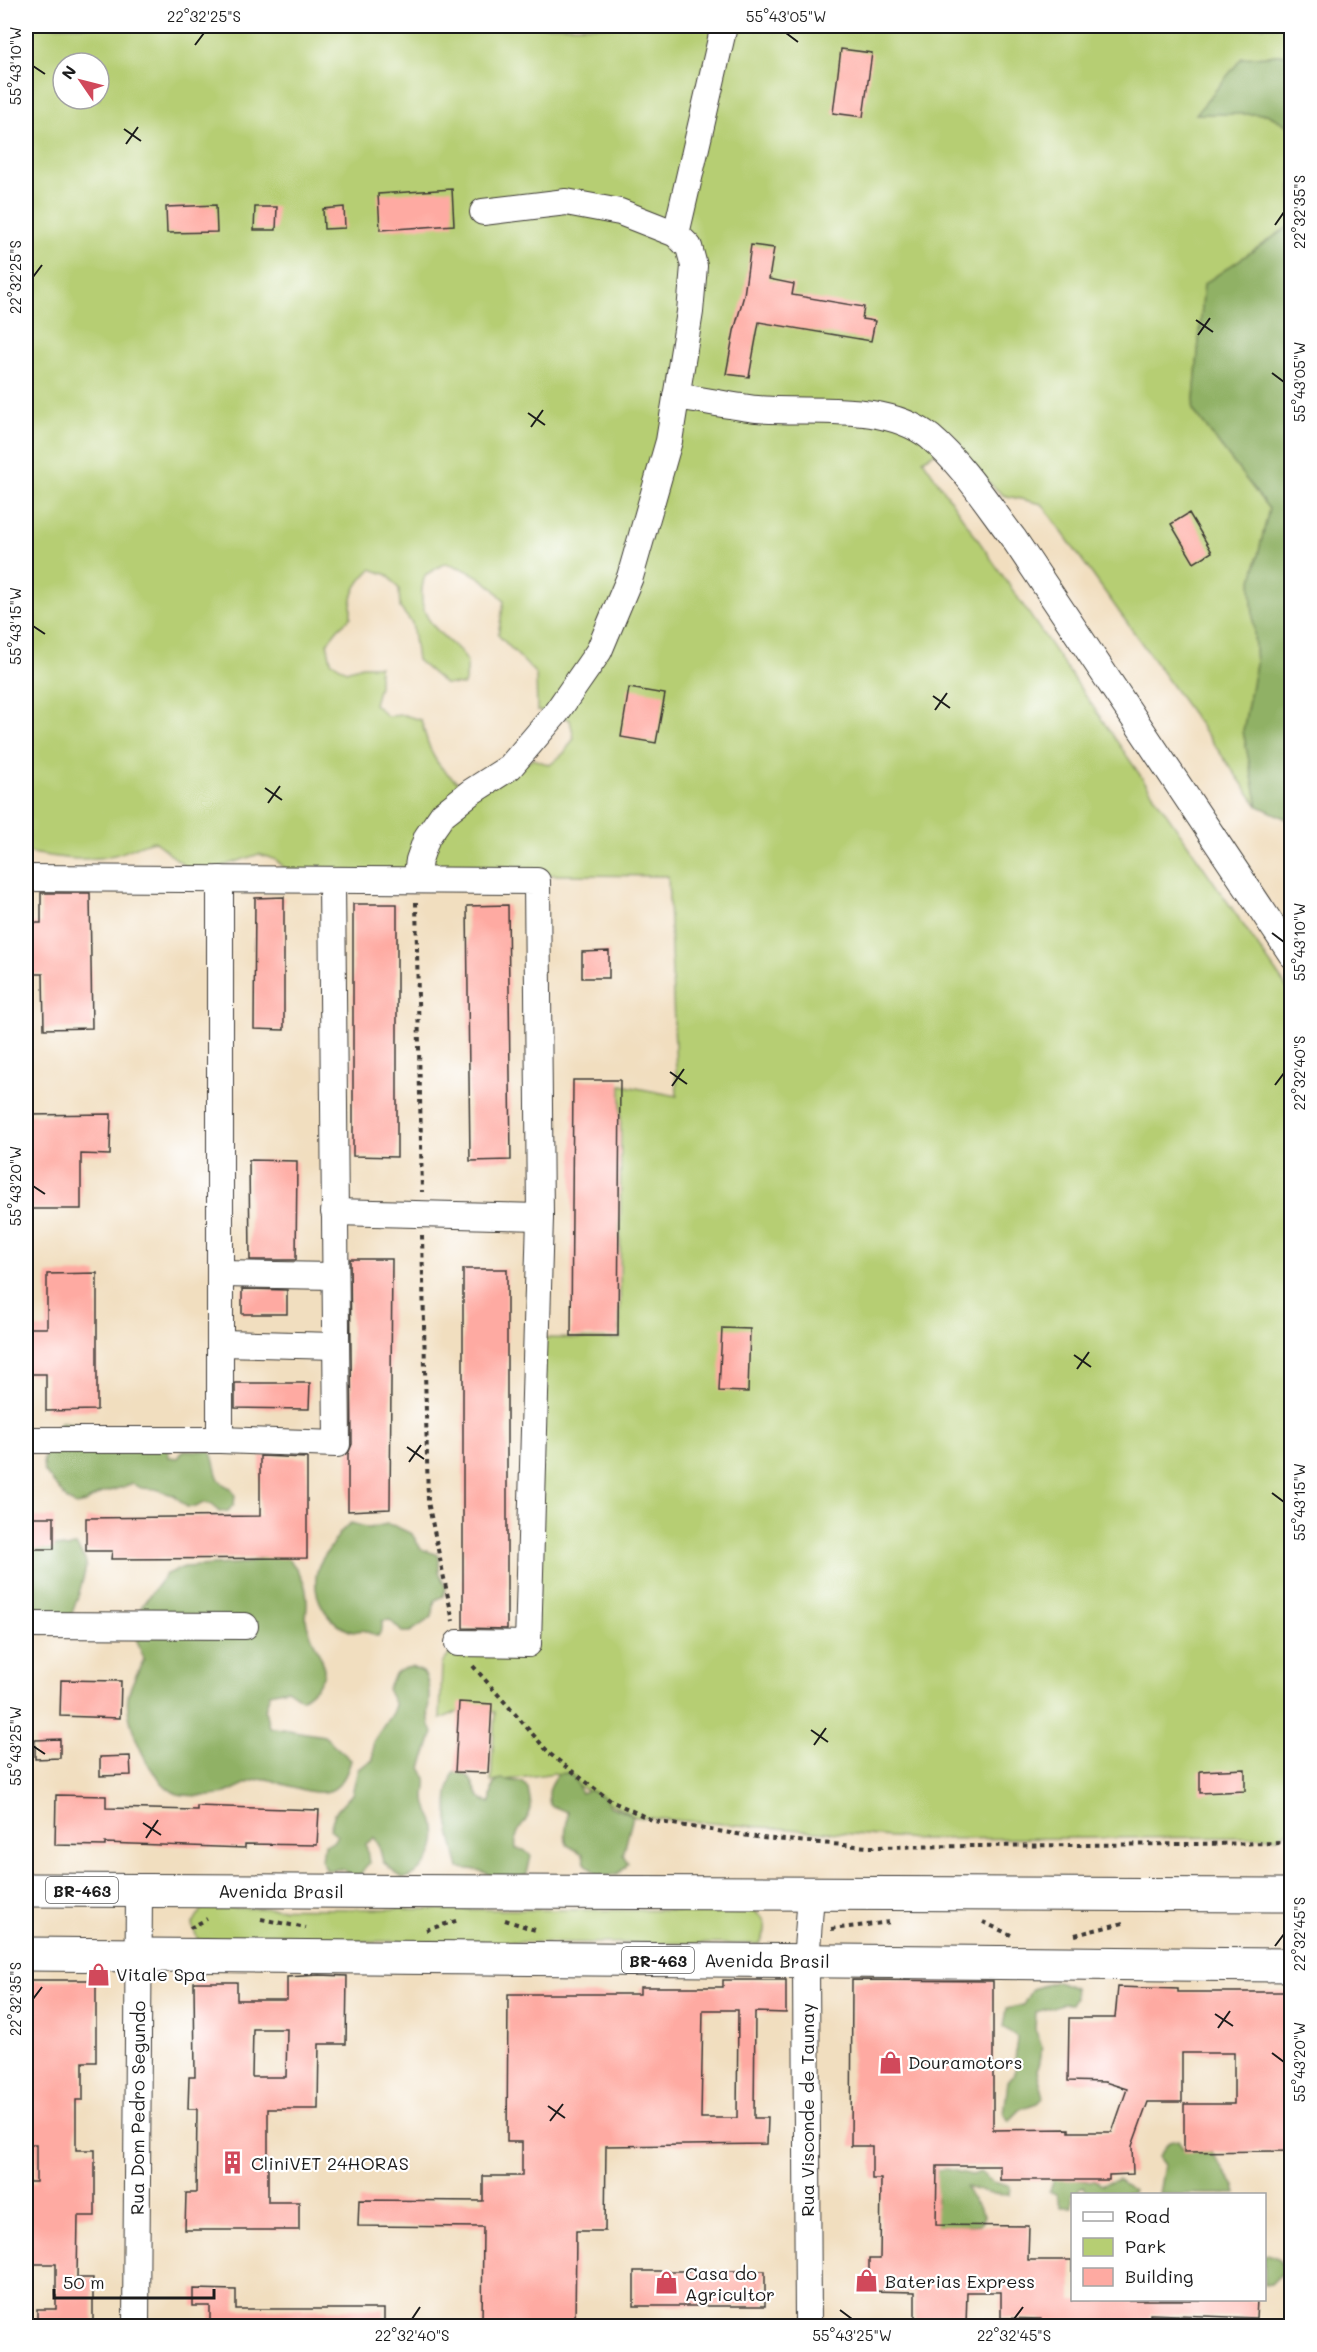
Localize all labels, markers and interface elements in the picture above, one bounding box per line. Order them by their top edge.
text: 22°32'25"S [167,6,241,26]
text: 55°43'05"W [746,6,826,26]
text: 55°43'10"W [5,27,25,105]
north arrow [51,51,111,111]
text: N [56,61,80,83]
text: 22°32'35"S [1289,175,1309,249]
text: 22°32'25"S [5,240,25,314]
text: 55°43'05"W [1289,342,1309,422]
text: 55°43'15"W [5,587,25,665]
text: 55°43'10"W [1289,903,1309,981]
text: 22°32'40"S [1289,1036,1309,1110]
text: 55°43'20"W [5,1146,25,1226]
text: 55°43'15"W [1289,1463,1309,1541]
text: 55°43'25"W [5,1706,25,1786]
road number: BR-463 [46,1877,118,1903]
street label: Avenida Brasil [218,1879,344,1903]
text: 22°32'45"S [1289,1897,1309,1971]
road number: BR-463 [622,1947,694,1973]
street label: Avenida Brasil [704,1948,830,1973]
shop icon: Vitale Spa [85,1961,111,1987]
text: 22°32'35"S [5,1962,25,2036]
place label: Vitale Spa [116,1962,206,1986]
street label: Rua Dom Pedro Segundo [125,2000,150,2215]
street label: Rua Visconde de Taunay [795,2003,819,2217]
text: 55°43'20"W [1289,2022,1309,2102]
shop icon: Douramotors [877,2049,903,2075]
place label: Douramotors [908,2050,1023,2074]
building icon: CliniVET 24HORAS [220,2150,246,2176]
place label: CliniVET 24HORAS [251,2151,409,2175]
legend [1071,2193,1266,2301]
text: Road [1125,2204,1170,2228]
text: Park [1125,2234,1166,2258]
place label: Casa do Agricultor [685,2261,775,2306]
scale bar [54,2262,214,2300]
text: Building [1125,2264,1193,2288]
shop icon: Baterias Express [854,2268,880,2294]
place label: Baterias Express [885,2269,1035,2293]
text: 50 m [63,2270,105,2294]
shop icon: Casa do Agricultor [654,2270,680,2296]
text: 22°32'40"S [375,2325,449,2345]
text: 55°43'25"W [812,2325,892,2345]
text: 22°32'45"S [977,2325,1051,2345]

